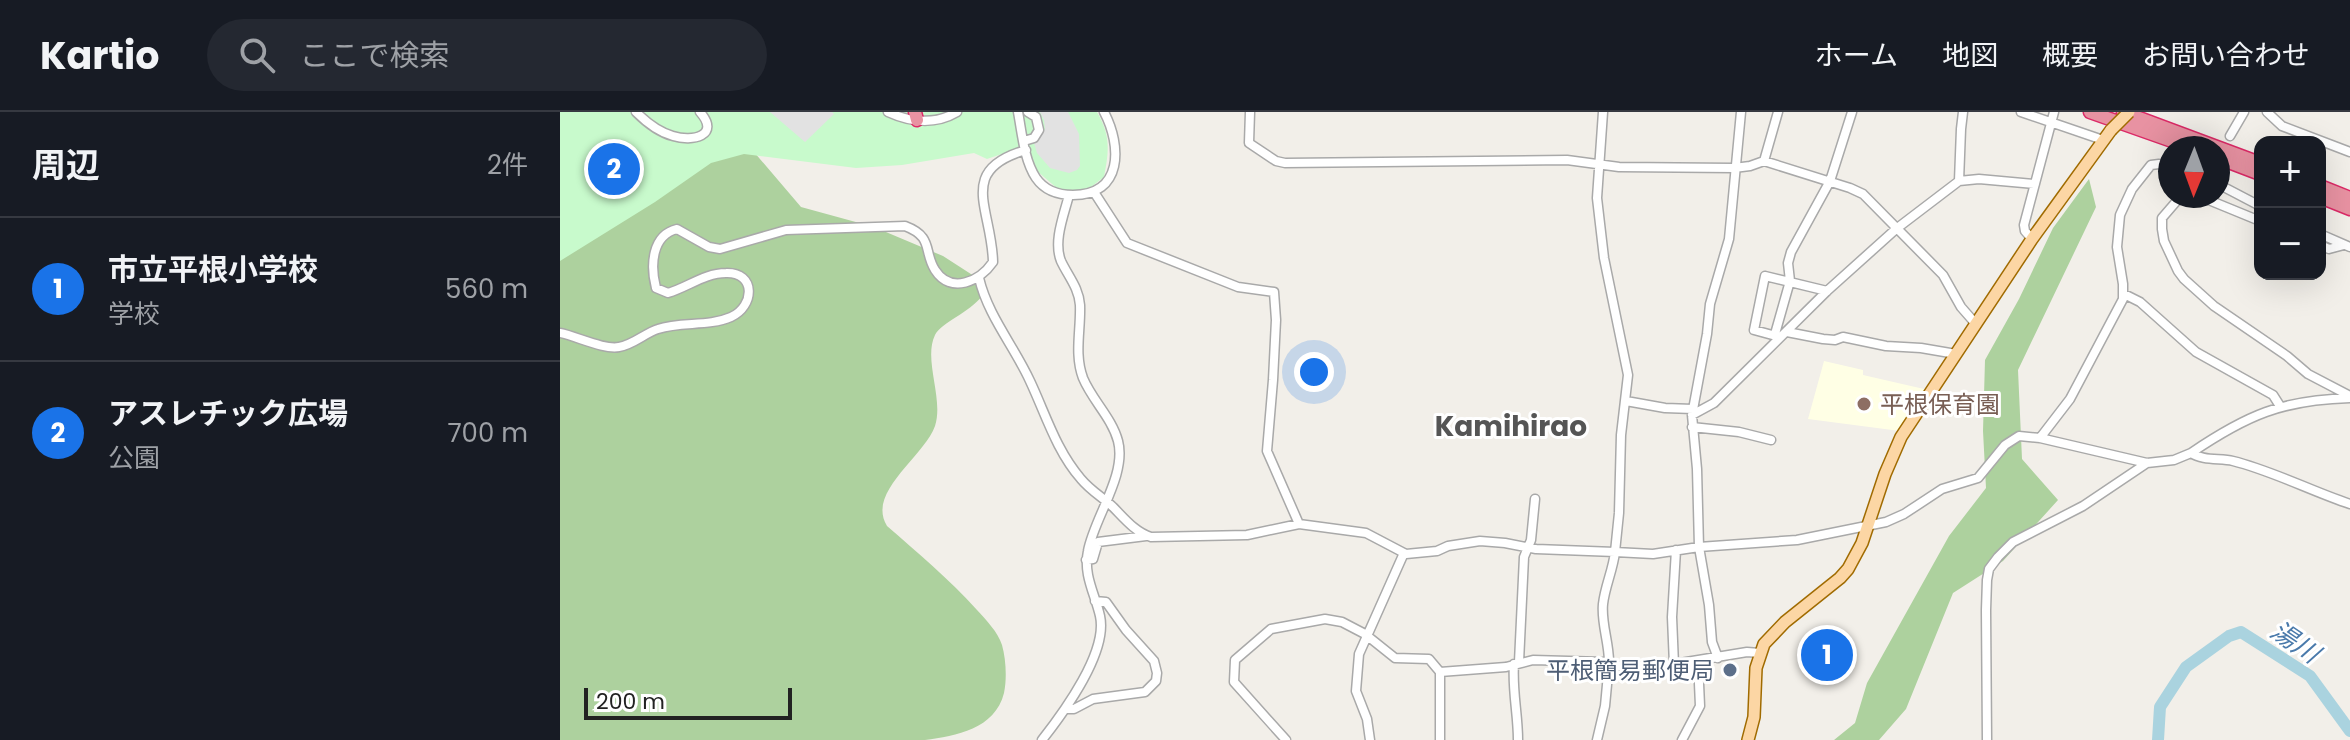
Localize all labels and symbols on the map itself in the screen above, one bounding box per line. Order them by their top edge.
north arrow [2158,136,2230,208]
pin: 2 [588,139,640,199]
your location [1294,352,1334,392]
place label: 平根保育園 [1880,388,2000,421]
marker: 平根保育園 [1855,395,1873,413]
district label: Kamihirao [1435,407,1587,446]
water label: 湯川 [2263,613,2329,673]
pin: 1 [1801,625,1853,685]
place label: 平根簡易郵便局 [1546,654,1714,687]
marker: 平根簡易郵便局 [1721,661,1739,679]
scale bar [584,684,792,720]

